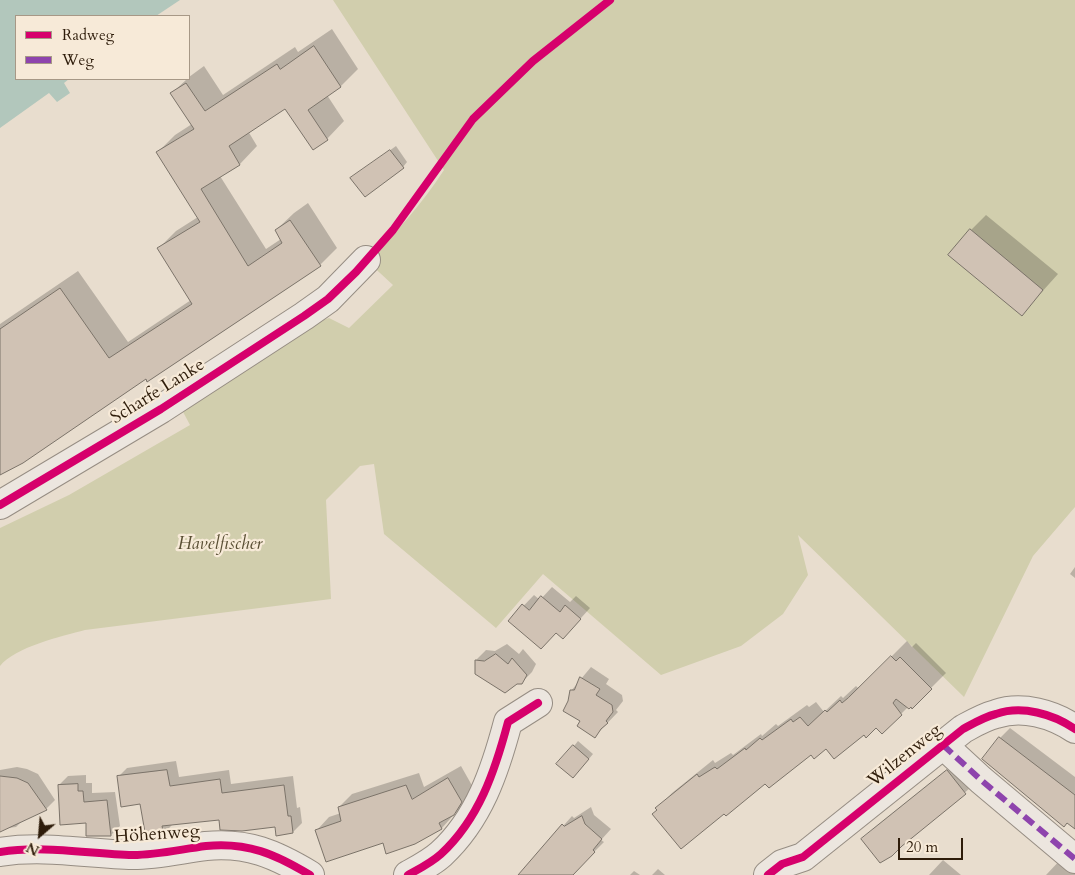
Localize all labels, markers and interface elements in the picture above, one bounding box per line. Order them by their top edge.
legend [15,15,190,80]
text: Radweg [62,25,114,45]
text: Weg [62,50,94,70]
street label: Scharfe Lanke [107,355,209,429]
park label: Havelfischer [178,534,262,556]
street label: Wilzenweg [864,720,946,792]
north arrow [15,810,65,860]
street label: Höhenweg [113,821,201,849]
scale bar [900,828,965,860]
text: 20 m [906,837,938,857]
text: N [23,838,43,860]

